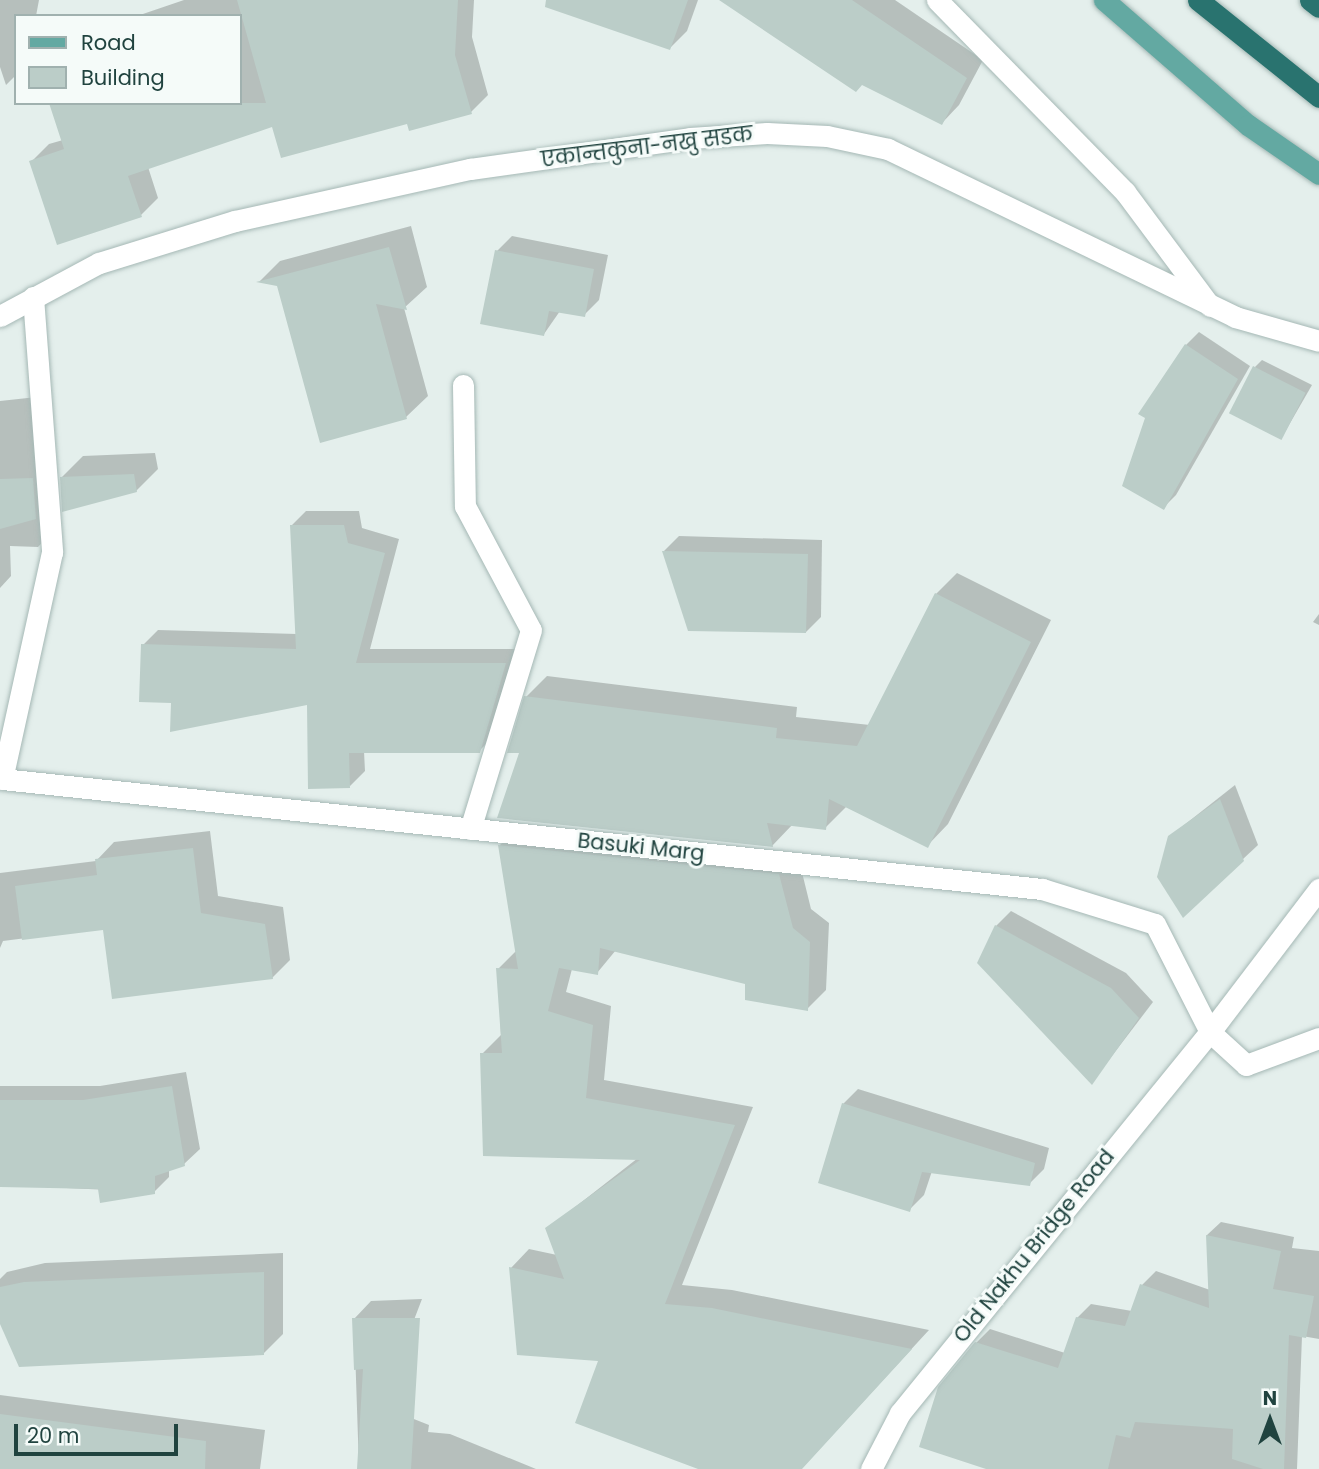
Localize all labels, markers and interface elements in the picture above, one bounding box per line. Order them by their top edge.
legend [14,14,242,105]
text: Road [81,28,136,57]
text: Building [81,63,165,92]
street label: एकान्तकुना-नखु सडक [540,122,754,172]
street label: Basuki Marg [576,828,706,866]
street label: Old Nakhu Bridge Road [948,1144,1120,1348]
north arrow [1235,1385,1305,1455]
text: N [1263,1385,1277,1412]
scale bar [18,1410,182,1454]
text: 20 m [27,1421,80,1450]

